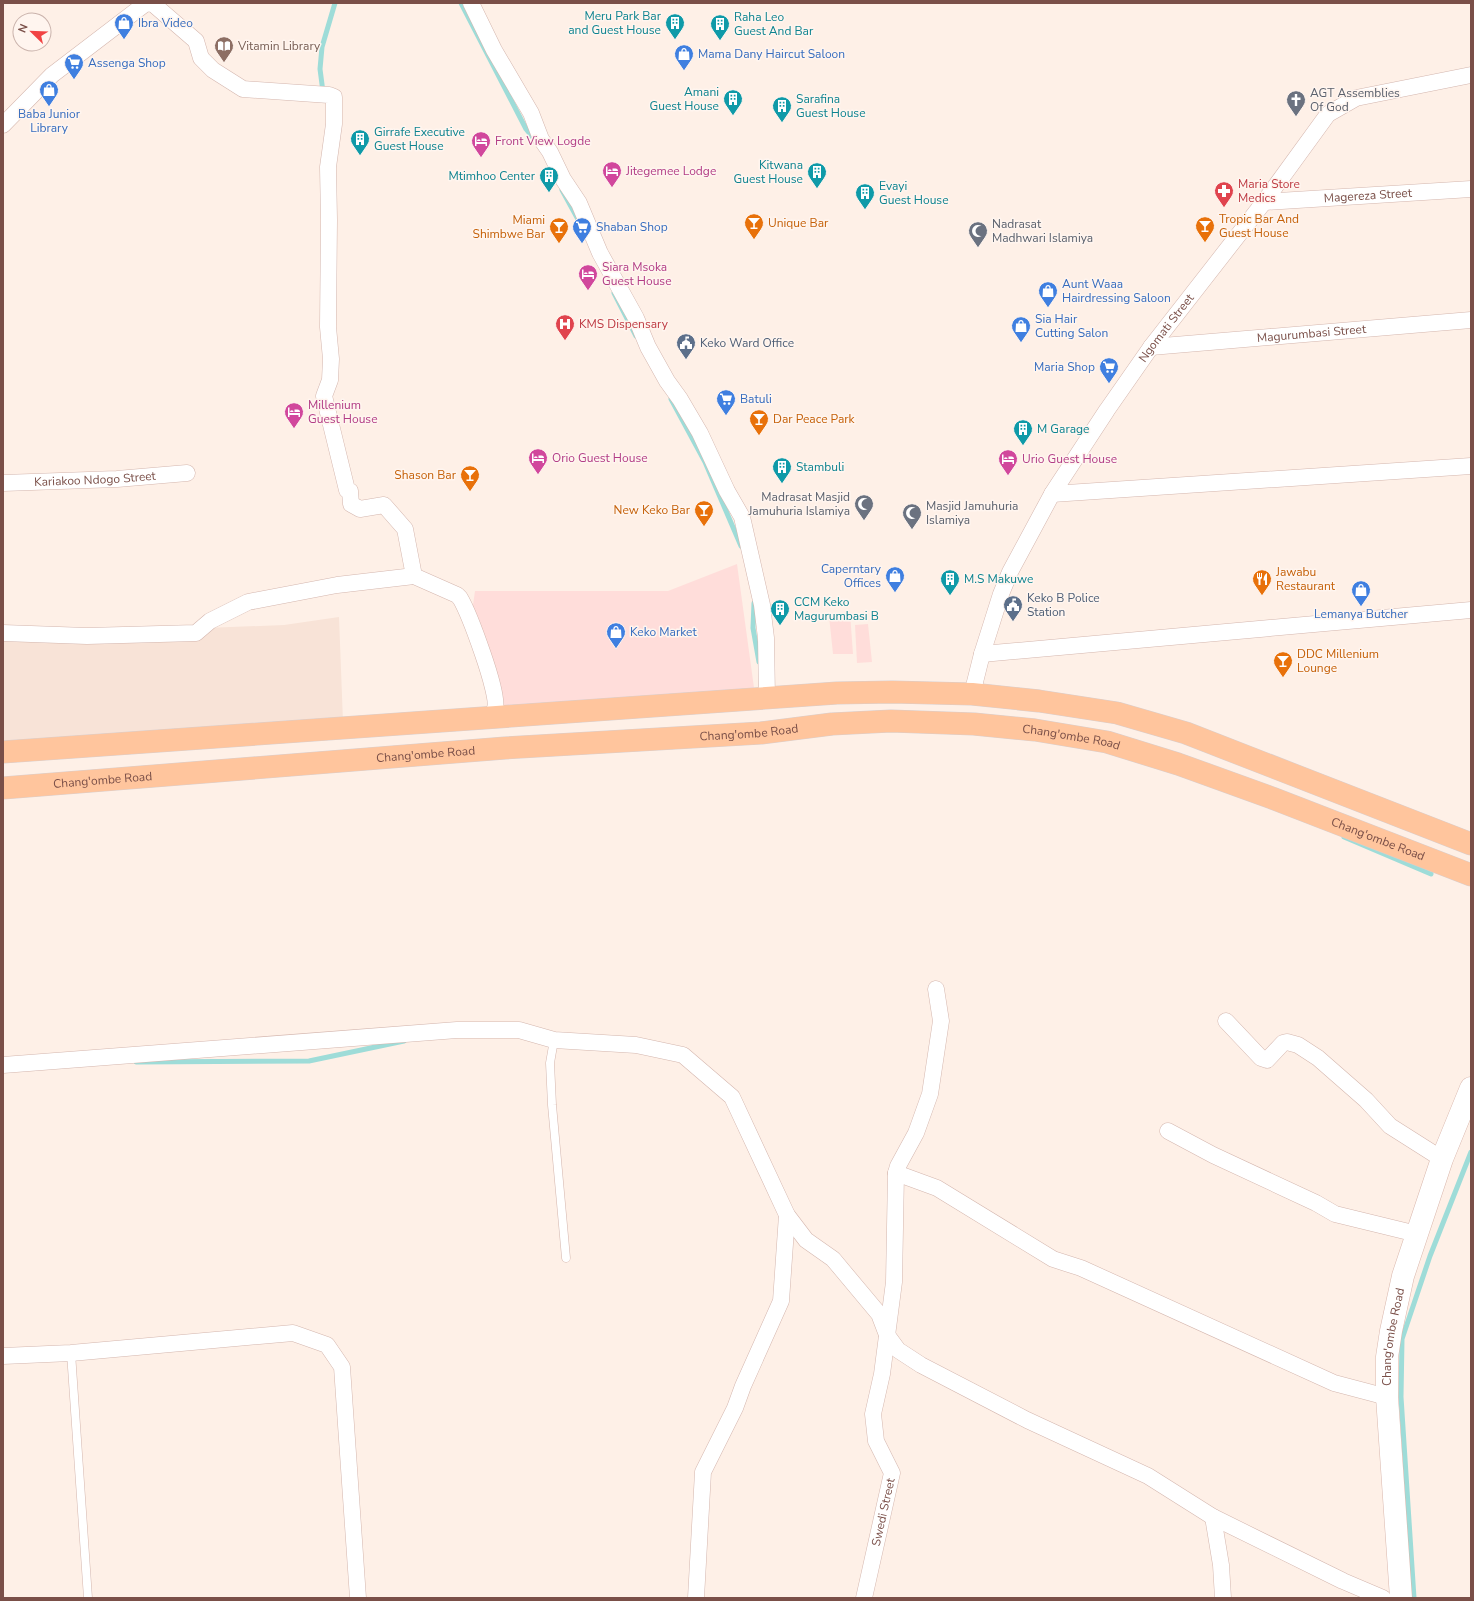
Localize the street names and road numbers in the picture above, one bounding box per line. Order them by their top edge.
street label: Magereza Street [1323,185,1413,206]
street label: Ngomati Street [1135,290,1198,365]
street label: Magurumbasi Street [1256,321,1367,346]
street label: Kariakoo Ndogo Street [34,468,157,490]
street label: Chang'ombe Road [699,720,799,745]
street label: Chang'ombe Road [1022,721,1122,754]
street label: Chang'ombe Road [376,742,476,766]
street label: Chang'ombe Road [53,768,153,792]
street label: Chang'ombe Road [1329,814,1427,864]
street label: Chang'ombe Road [1379,1286,1408,1386]
street label: Swedi Street [868,1476,899,1548]

